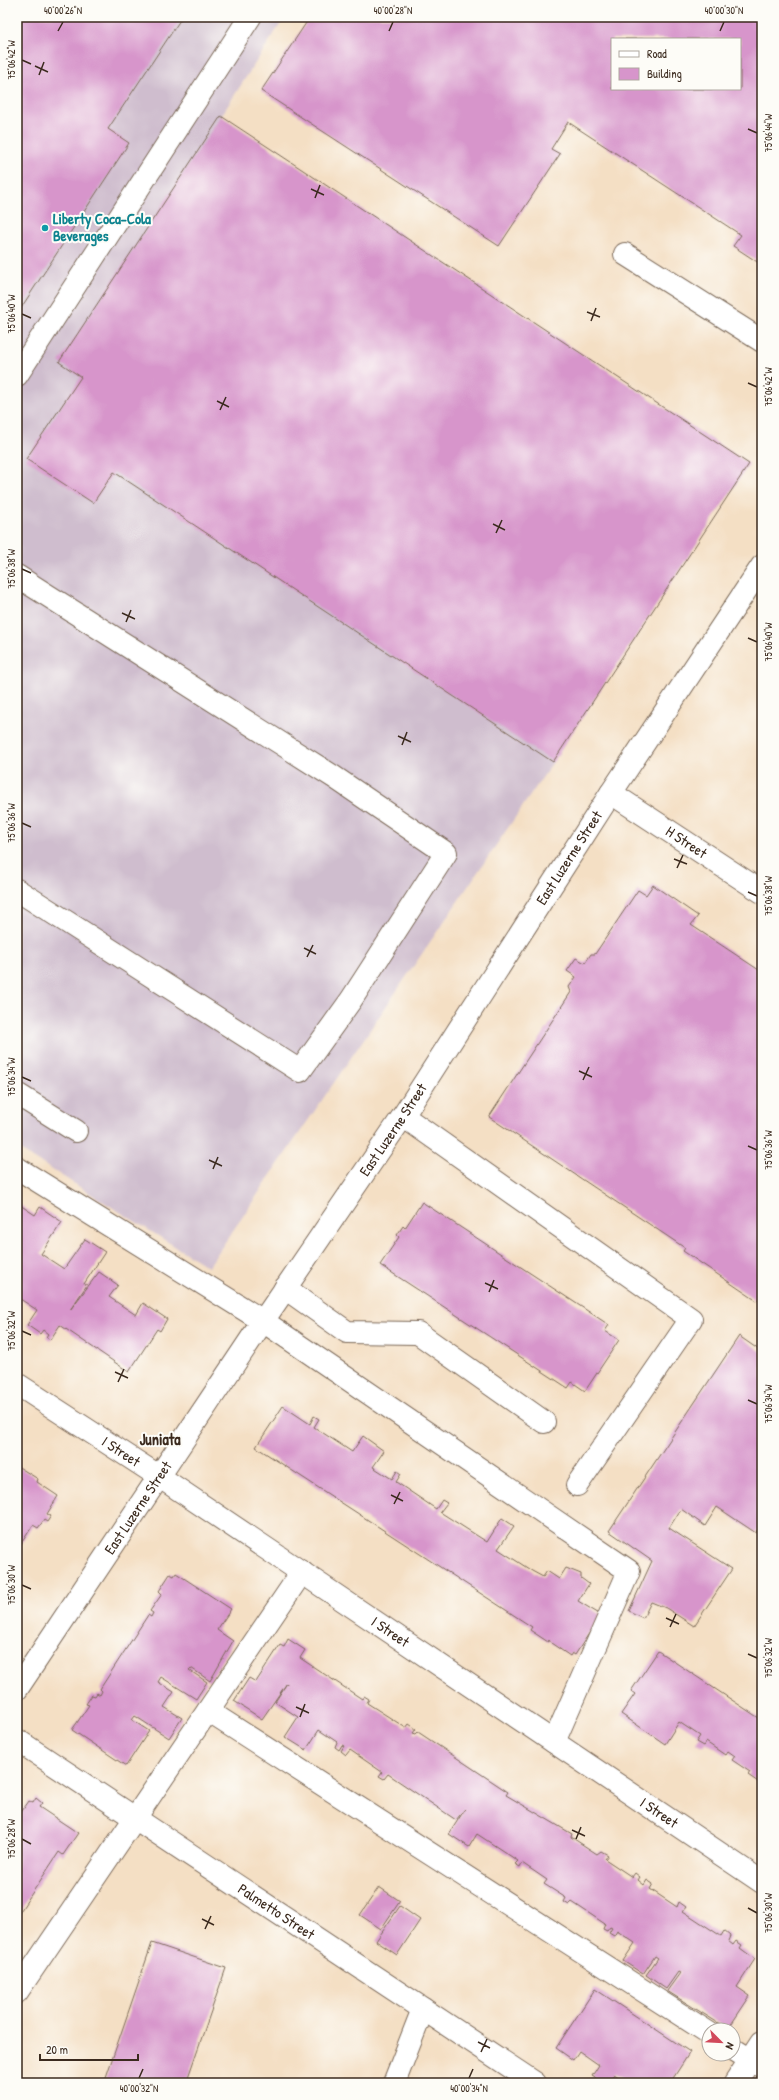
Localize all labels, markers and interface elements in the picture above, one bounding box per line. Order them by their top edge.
text: 40°00'26"N [44,4,82,17]
text: 40°00'28"N [374,4,412,17]
text: 40°00'30"N [705,4,743,17]
legend [611,38,741,90]
text: 75°06'42"W [5,40,18,80]
text: Road [647,45,667,62]
text: Building [647,65,682,82]
text: 75°06'44"W [762,113,775,152]
place label: Liberty Coca-Cola Beverages [53,208,151,247]
marker: Liberty Coca-Cola Beverages [40,223,50,233]
text: 75°06'40"W [5,294,18,334]
text: 75°06'42"W [762,367,775,407]
text: 75°06'38"W [5,548,18,589]
text: 75°06'40"W [762,622,775,662]
text: 75°06'36"W [5,803,18,843]
street label: East Luzerne Street [531,806,607,909]
street label: H Street [662,821,712,864]
text: 75°06'38"W [762,875,775,916]
text: 75°06'34"W [5,1057,18,1097]
street label: East Luzerne Street [354,1078,432,1180]
text: 75°06'36"W [762,1130,775,1170]
text: 75°06'32"W [5,1310,18,1351]
text: 75°06'34"W [762,1384,775,1424]
district label: Juniata [139,1428,181,1450]
street label: I Street [98,1431,145,1472]
street label: East Luzerne Street [99,1456,177,1558]
text: 75°06'30"W [5,1564,18,1605]
street label: I Street [367,1611,414,1652]
text: 75°06'32"W [762,1637,775,1678]
street label: I Street [636,1792,683,1833]
text: 75°06'28"W [5,1818,18,1859]
street label: Palmetto Street [234,1878,320,1945]
text: 75°06'30"W [762,1892,775,1933]
north arrow [701,2022,741,2062]
scale bar [40,2036,138,2062]
text: 20 m [46,2041,68,2058]
text: N [722,2041,738,2052]
text: 40°00'32"N [120,2082,158,2095]
text: 40°00'34"N [450,2082,488,2095]

